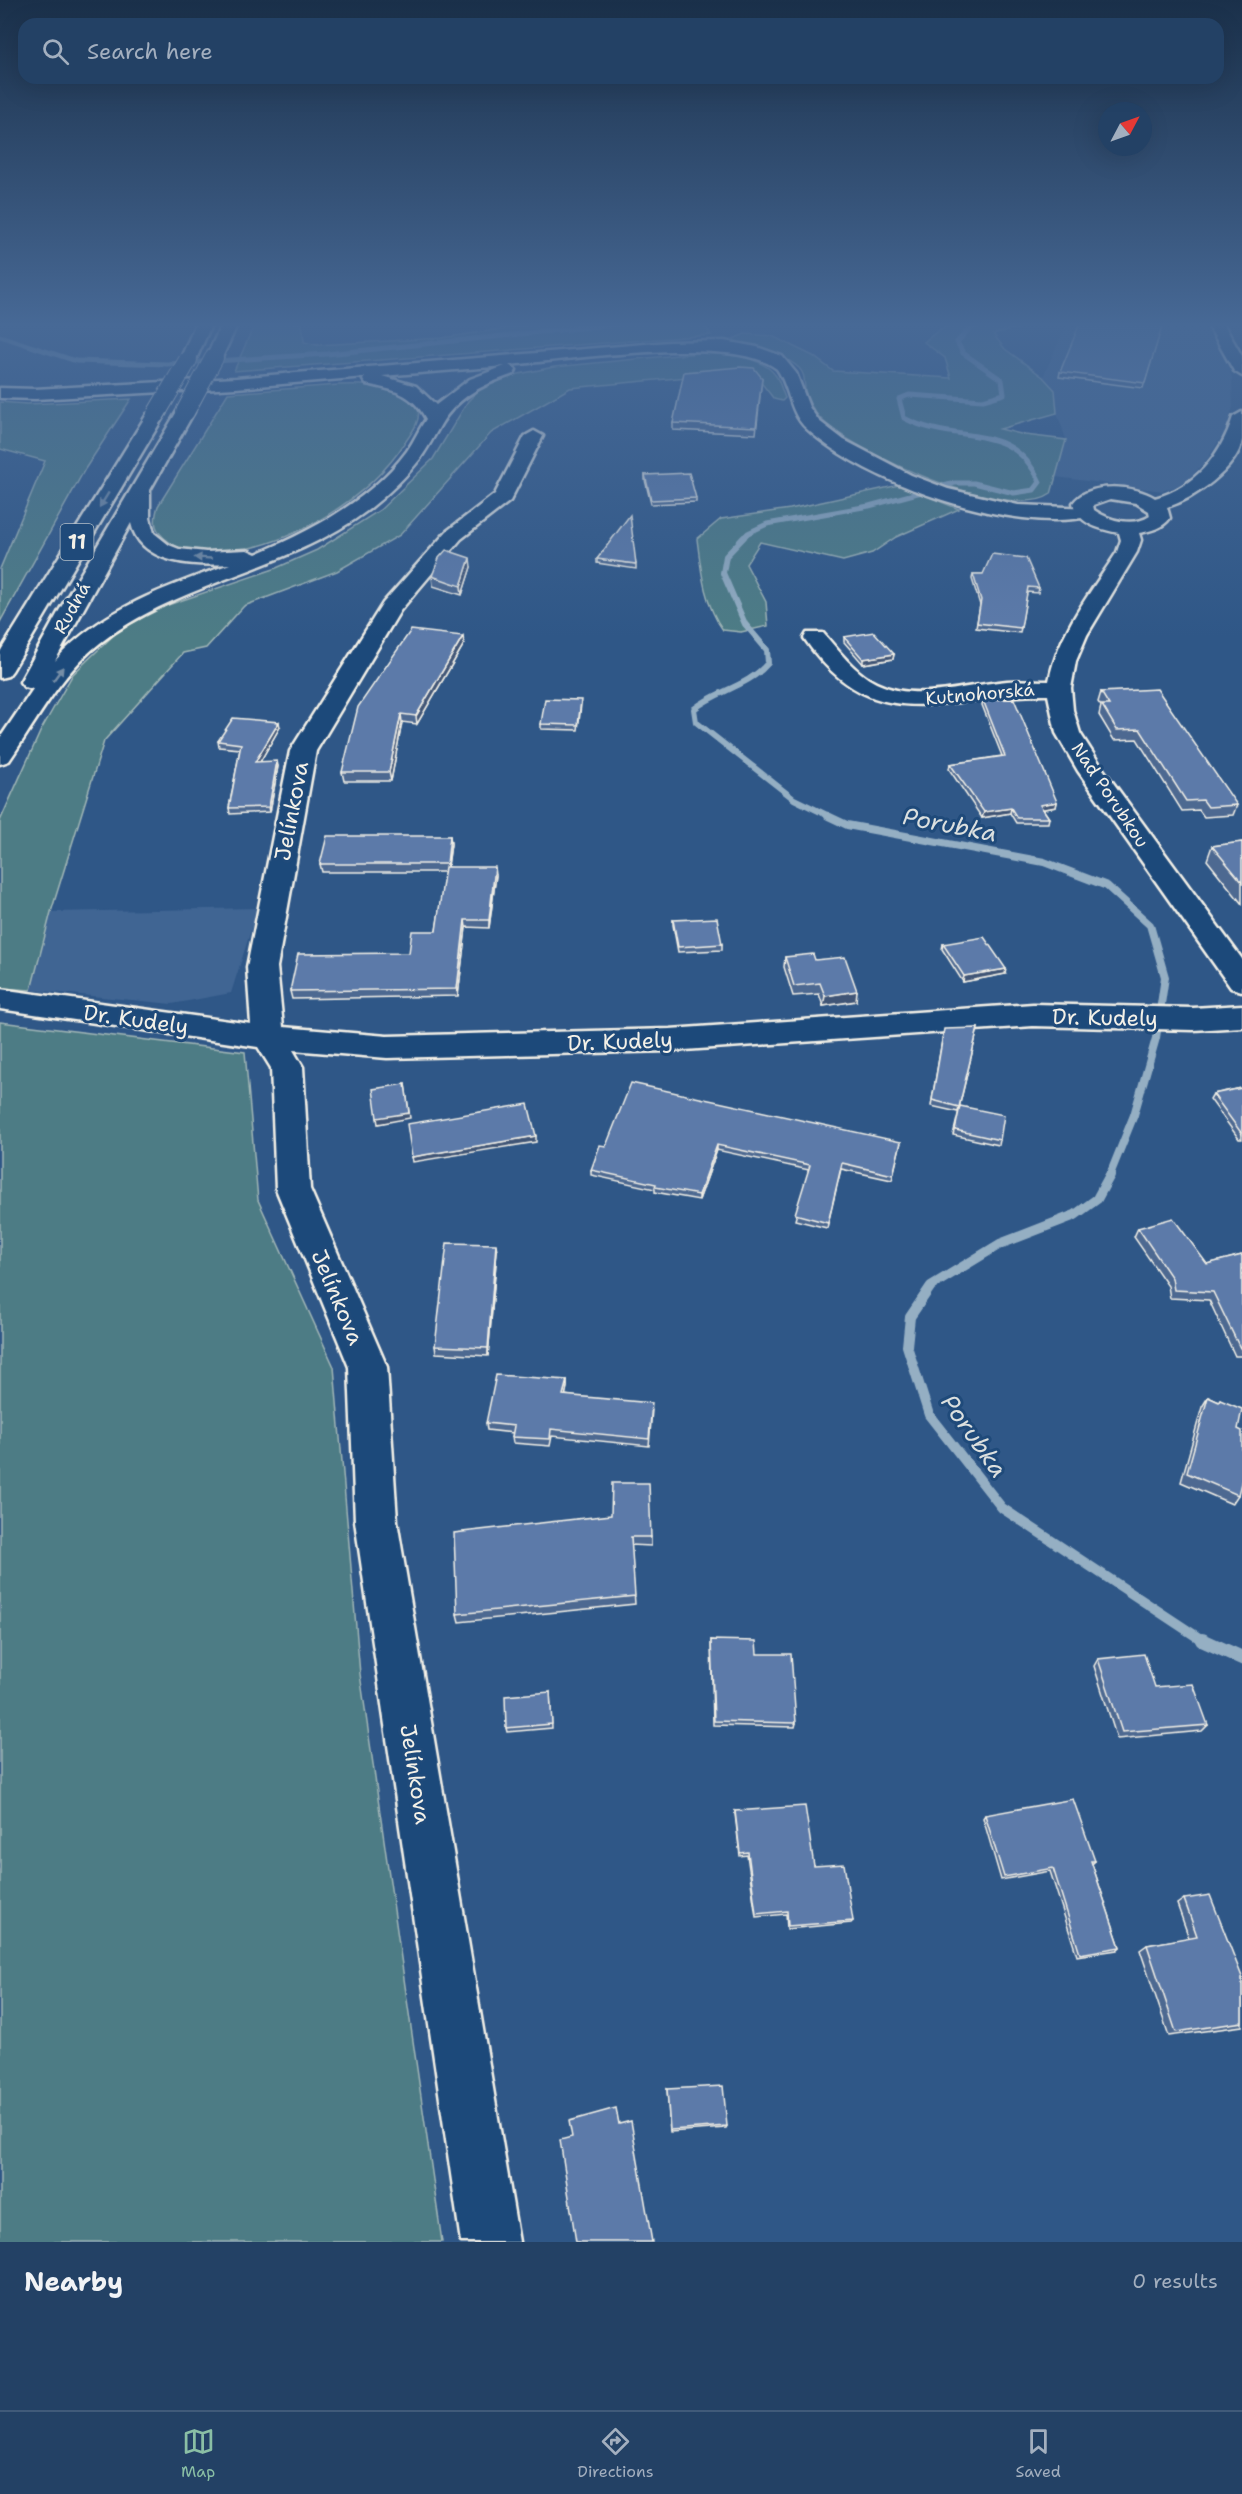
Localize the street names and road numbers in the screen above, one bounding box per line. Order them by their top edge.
road number: 11 [60,524,94,560]
street label: Rudná [48,578,96,638]
street label: Kutnohorská [925,677,1035,711]
street label: Nad Porubkou [1066,738,1154,852]
street label: Jelínkova [268,759,315,863]
street label: Dr. Kudely [82,998,190,1041]
street label: Dr. Kudely [1052,1002,1158,1033]
street label: Dr. Kudely [567,1025,673,1058]
street label: Jelínkova [305,1245,371,1350]
street label: Jelínkova [393,1722,438,1826]

